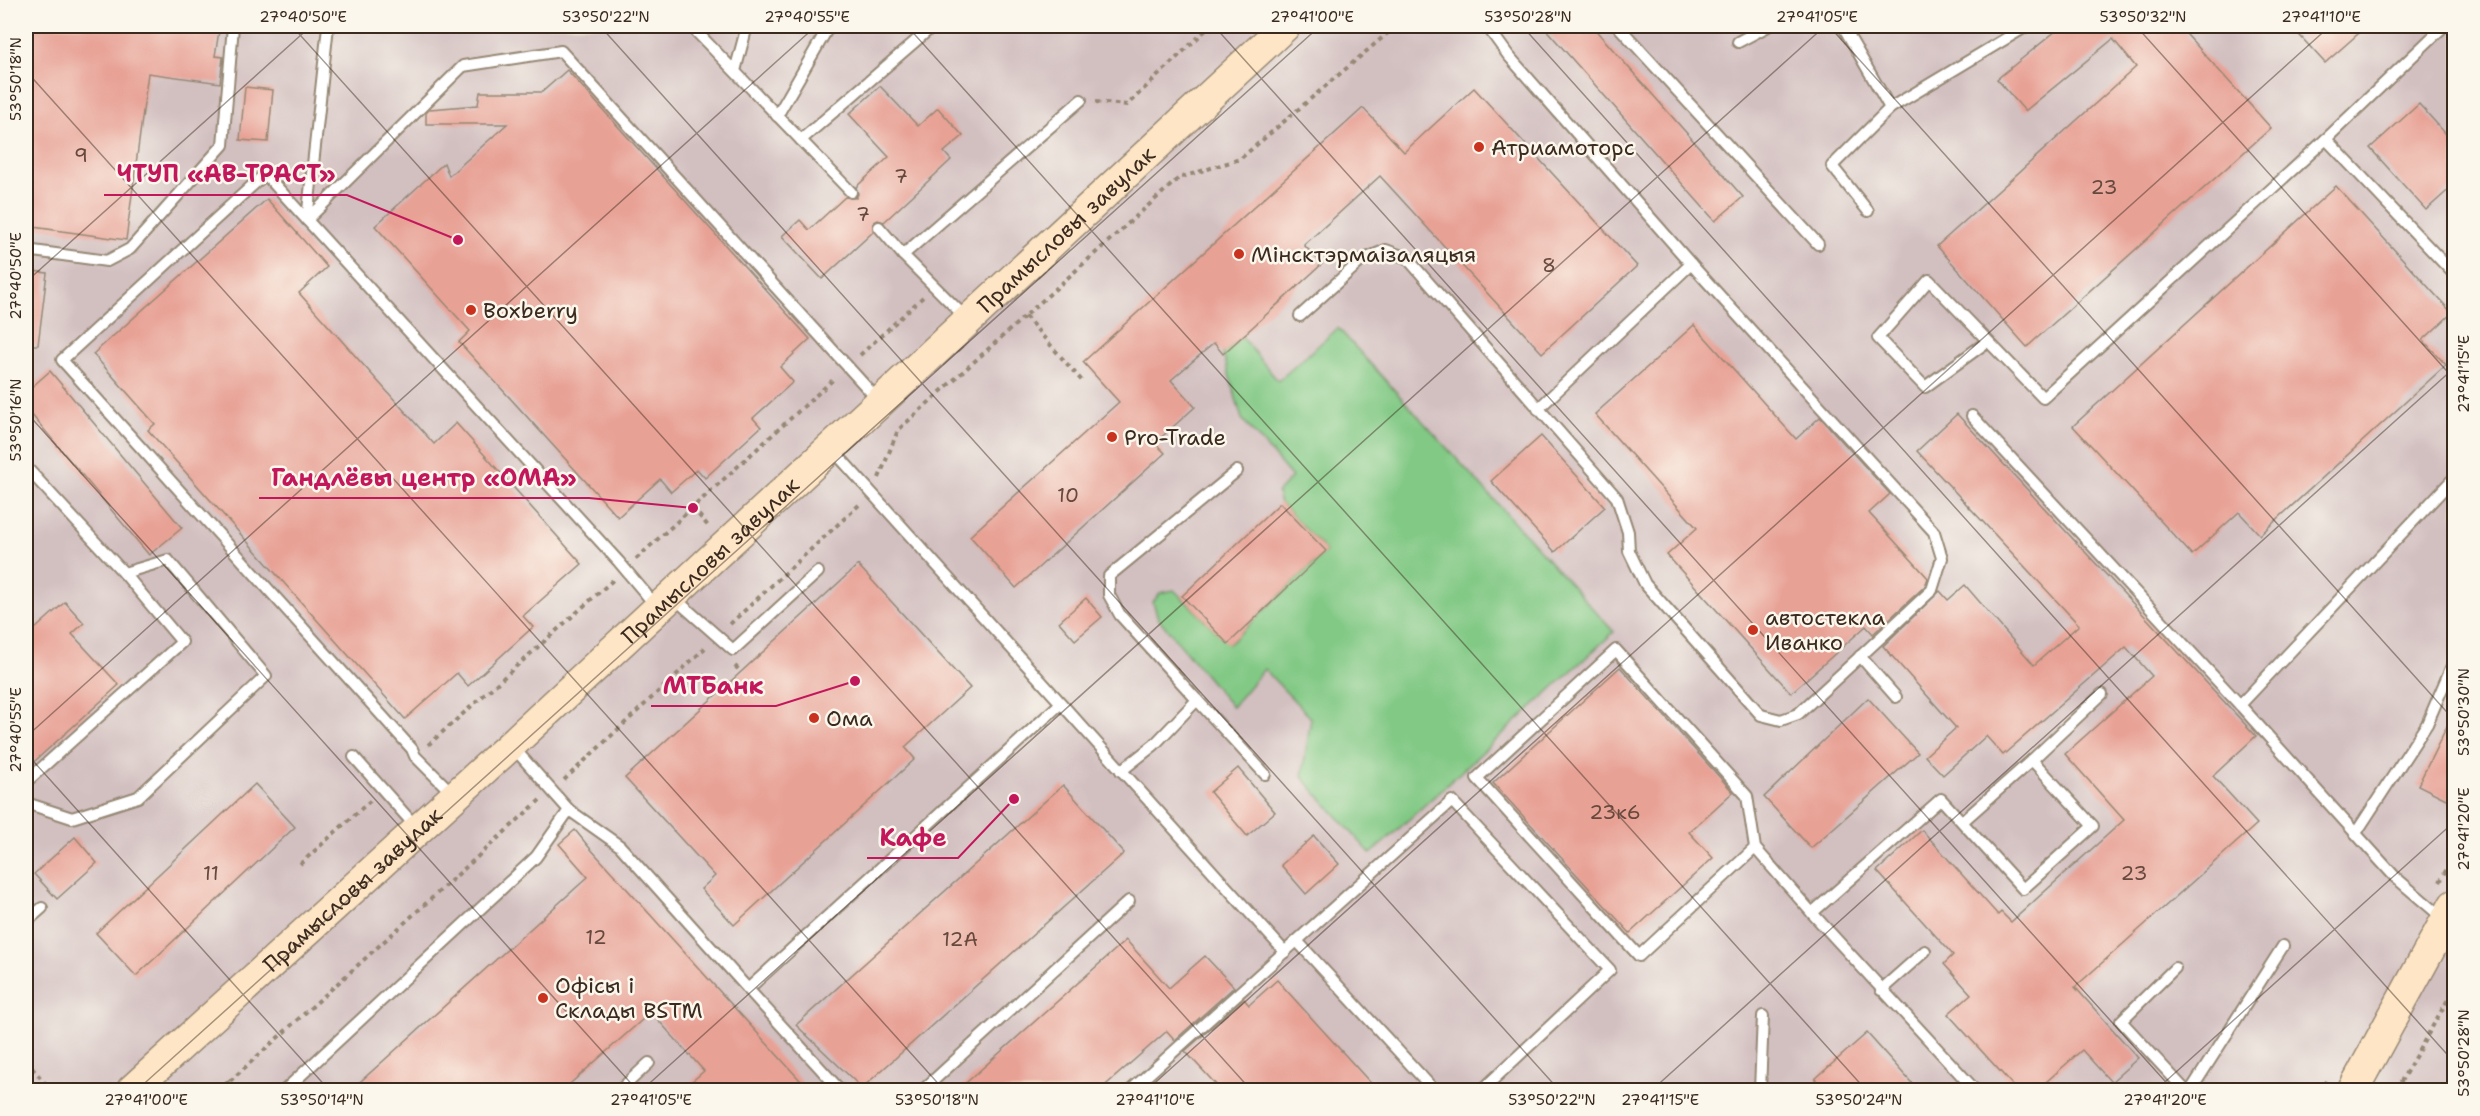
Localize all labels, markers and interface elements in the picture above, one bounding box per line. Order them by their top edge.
text: 27°40'50"E [259,7,347,27]
text: 53°50'22"N [562,7,650,27]
text: 27°40'55"E [764,7,850,27]
text: 27°41'00"E [1270,7,1354,27]
text: 53°50'28"N [1484,7,1572,27]
text: 27°41'05"E [1776,7,1858,27]
text: 53°50'32"N [2099,7,2187,27]
text: 27°41'10"E [2281,7,2361,27]
text: 53°50'18"N [6,37,26,121]
place label: Атриамоторс [1491,133,1635,162]
street label: Прамысловы завулак [971,140,1162,320]
marker: Атриамоторс [1472,140,1486,154]
house number: 9 [74,142,88,168]
callout: ЧТУП «АВ-ТРАСТ» [104,153,347,195]
text: ЧТУП «АВ-ТРАСТ» [116,158,336,190]
house number: 7 [894,163,908,189]
house number: 23 [2091,174,2117,200]
house number: 7 [856,201,870,227]
text: 27°40'50"E [6,232,26,320]
place label: Мінсктэрмаізаляцыя [1251,240,1476,269]
marker: Мінсктэрмаізаляцыя [1232,247,1246,261]
house number: 8 [1542,252,1556,278]
place label: Boxberry [483,296,578,325]
marker: Boxberry [464,303,478,317]
text: 27°41'15"E [2454,335,2474,413]
text: 53°50'16"N [6,379,26,461]
place label: Pro-Trade [1124,423,1226,452]
marker: Pro-Trade [1105,430,1119,444]
callout: Гандлёвы центр «ОМА» [259,456,589,498]
text: Гандлёвы центр «ОМА» [271,462,577,494]
street label: Прамысловы завулак [615,471,806,650]
house number: 10 [1057,482,1079,508]
place label: автостекла Иванко [1765,603,1886,657]
marker: автостекла Иванко [1746,623,1760,637]
callout: МТБанк [651,664,776,706]
text: 53°50'30"N [2454,668,2474,756]
text: МТБанк [662,670,764,702]
text: 27°40'55"E [6,687,26,773]
place label: Ома [826,704,873,733]
marker: Ома [807,711,821,725]
text: 27°41'20"E [2454,787,2474,871]
house number: 23к6 [1589,799,1641,825]
street label: Прамысловы завулак [257,801,449,979]
callout: Кафе [867,816,958,858]
text: Кафе [879,822,947,854]
house number: 11 [203,860,219,886]
house number: 23 [2121,860,2147,886]
house number: 12 [585,924,607,950]
house number: 12А [942,926,978,952]
place label: Офісы і Склады BSTM [555,971,703,1025]
marker: Офісы і Склады BSTM [536,991,550,1005]
text: 53°50'28"N [2454,1009,2474,1097]
text: 27°41'00"E [104,1090,188,1110]
text: 53°50'14"N [280,1090,364,1110]
text: 27°41'05"E [610,1090,692,1110]
text: 53°50'18"N [895,1090,979,1110]
text: 27°41'10"E [1115,1090,1195,1110]
text: 53°50'22"N [1508,1090,1596,1110]
text: 27°41'15"E [1621,1090,1699,1110]
text: 53°50'24"N [1815,1090,1903,1110]
text: 27°41'20"E [2123,1090,2207,1110]

